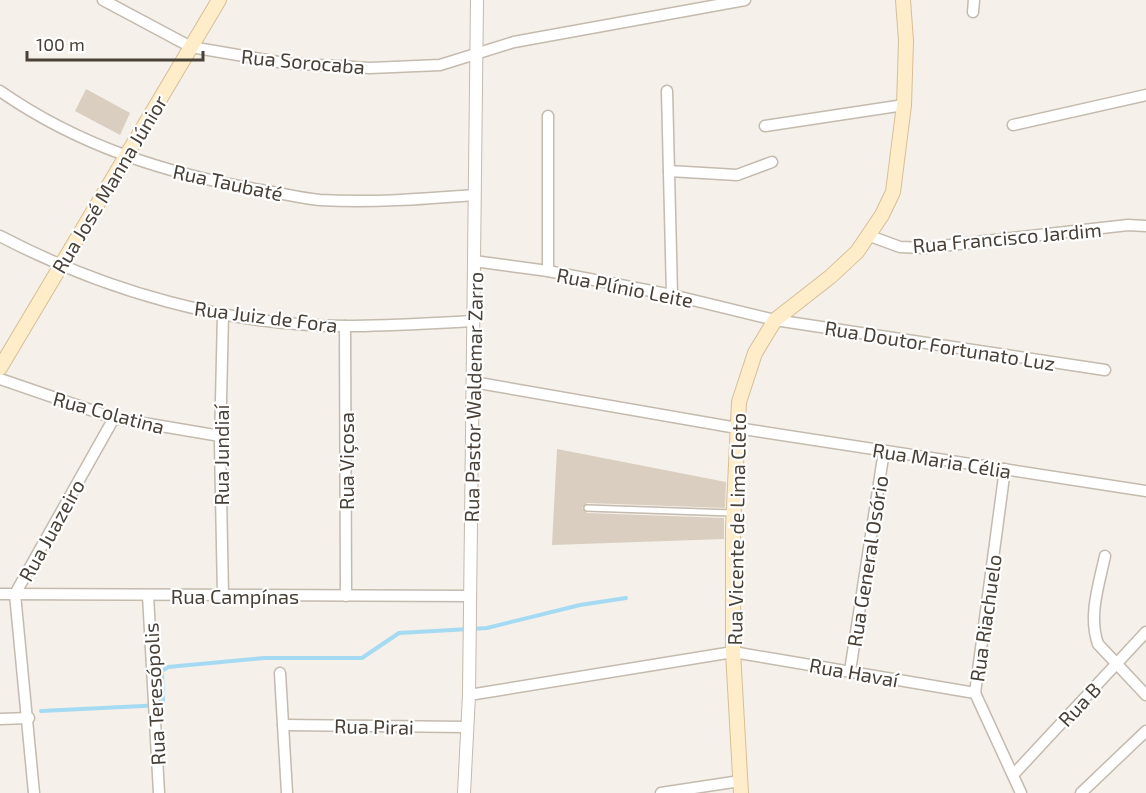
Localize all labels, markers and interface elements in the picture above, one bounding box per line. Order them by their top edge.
scale bar [27,24,202,62]
text: 100 m [36,33,85,55]
street label: Rua Sorocaba [240,44,366,78]
street label: Rua José Manna Júnior [46,91,172,277]
street label: Rua Taubaté [171,159,285,205]
street label: Rua Francisco Jardim [911,217,1103,257]
street label: Rua Plínio Leite [555,262,695,312]
street label: Rua Pastor Waldemar Zarro [459,271,487,523]
street label: Rua Juiz de Fora [193,295,339,337]
street label: Rua Doutor Fortunato Luz [823,315,1057,375]
street label: Rua Colatina [51,386,167,438]
street label: Rua Jundiaí [209,403,233,506]
street label: Rua Viçosa [334,412,359,510]
street label: Rua Vicente de Lima Cleto [722,413,750,645]
street label: Rua Maria Célia [871,437,1013,483]
street label: Rua General Osório [842,474,892,648]
street label: Rua Juazeiro [13,475,89,585]
street label: Rua Riachuelo [964,553,1006,683]
street label: Rua Campínas [171,584,299,608]
street label: Rua Teresópolis [138,622,170,766]
street label: Rua Havaí [808,652,901,692]
street label: Rua B [1053,677,1105,731]
street label: Rua Pirai [334,713,414,739]

